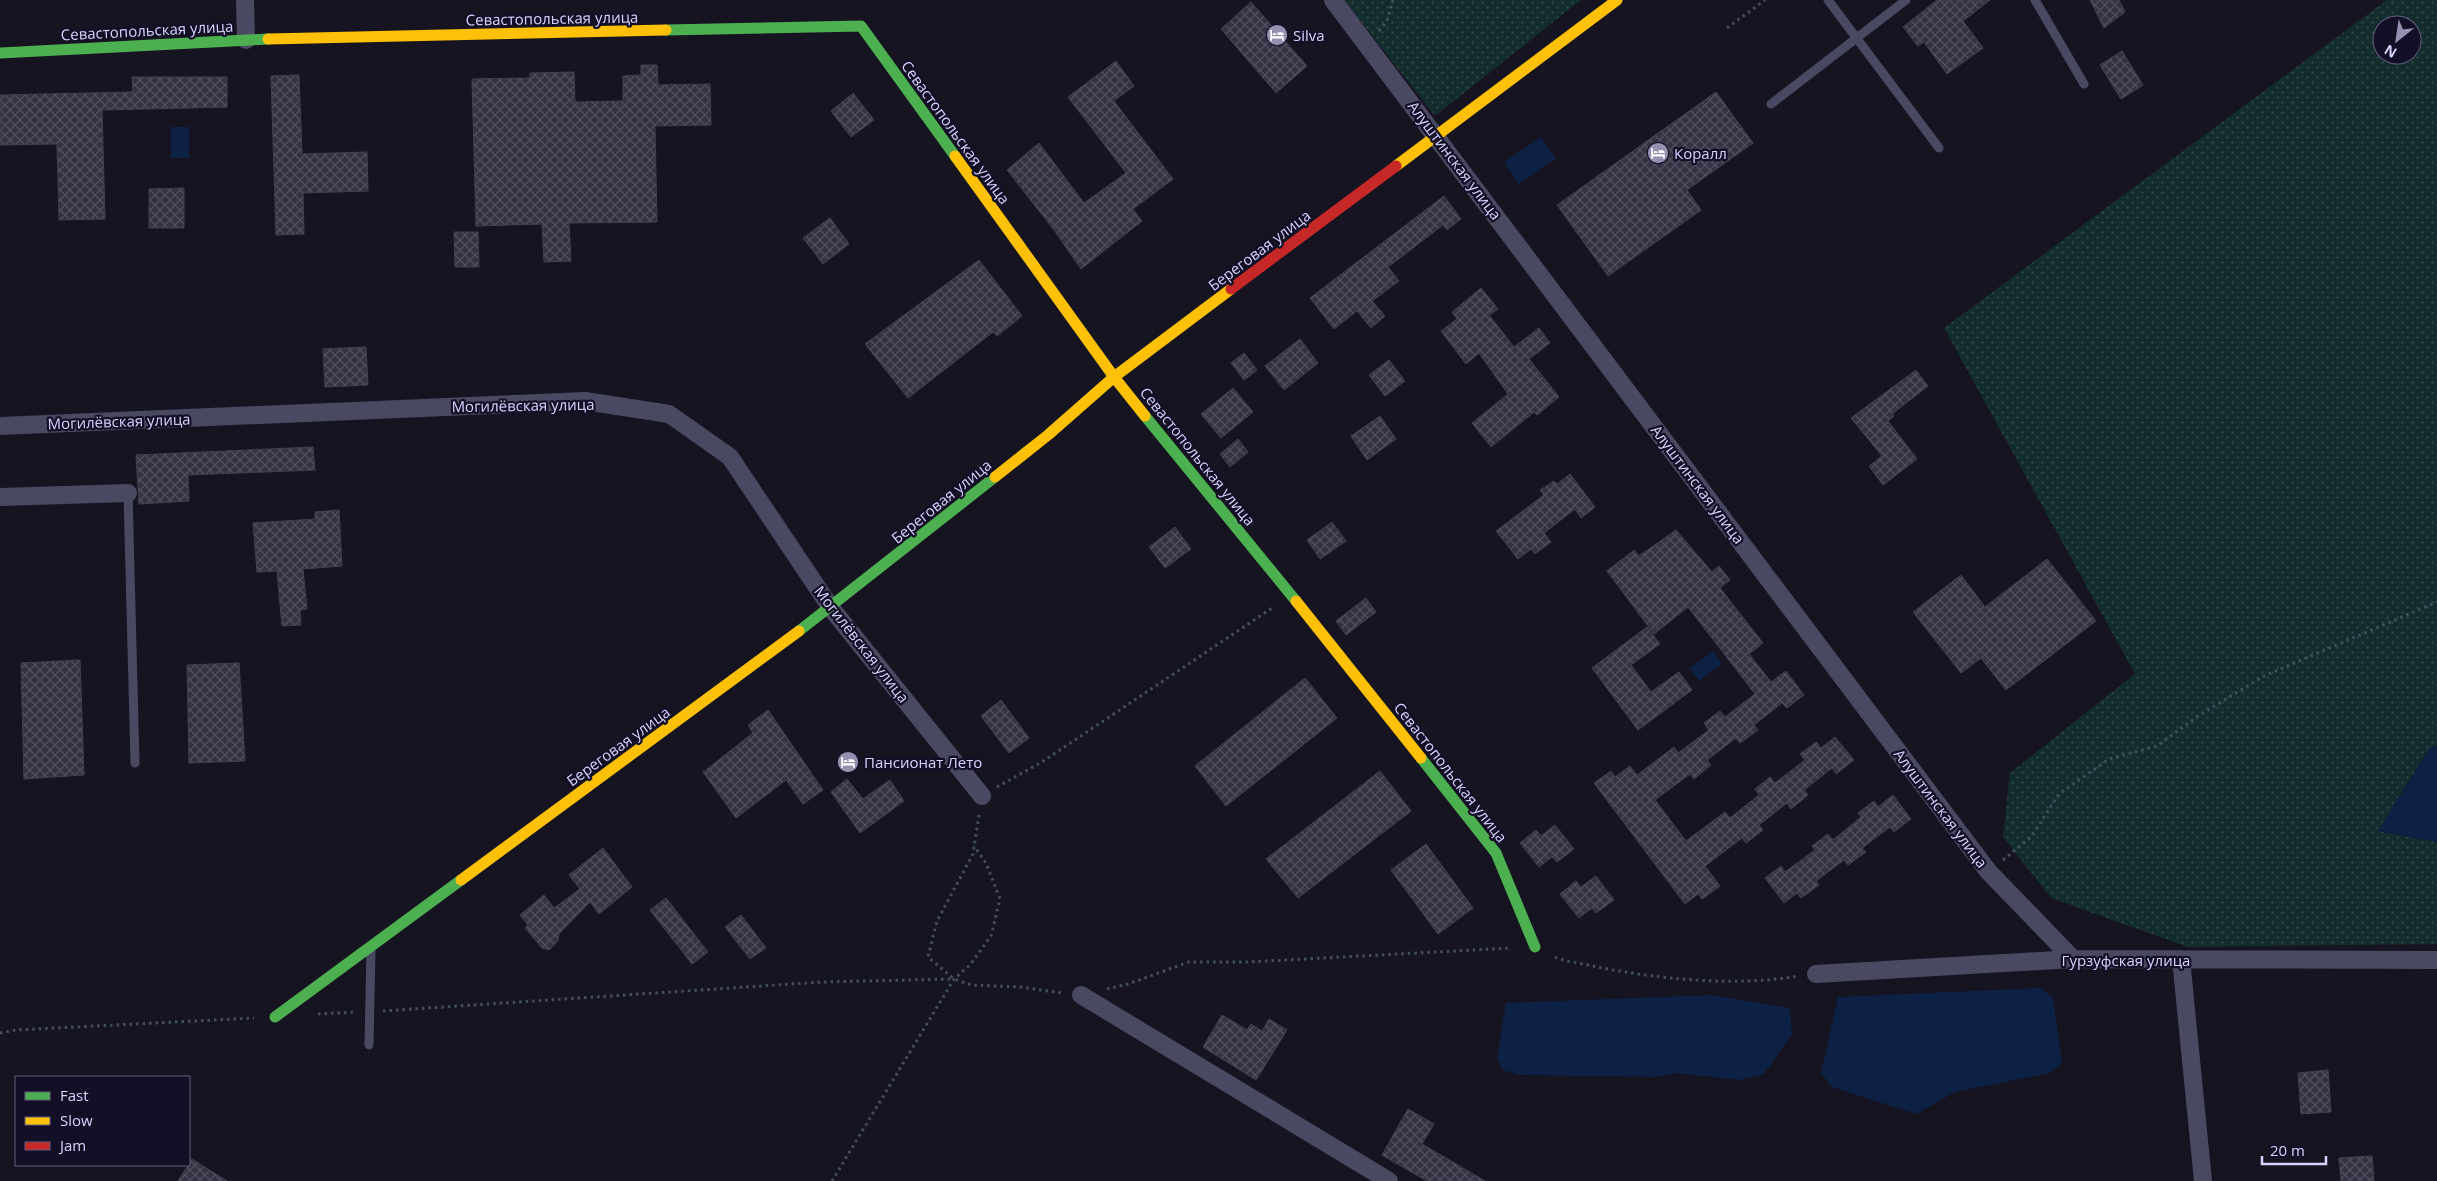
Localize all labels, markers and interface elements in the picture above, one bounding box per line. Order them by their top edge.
street label: Севастопольская улица [465,6,639,30]
street label: Севастопольская улица [60,15,234,45]
north arrow [2372,15,2422,65]
hotel icon: Silva [1265,23,1289,47]
place label: Silva [1293,25,1325,45]
text: N [2381,41,2400,63]
street label: Севастопольская улица [897,56,1015,208]
street label: Алуштинская улица [1404,97,1506,223]
hotel icon: Коралл [1646,141,1670,165]
place label: Коралл [1674,143,1727,163]
street label: Береговая улица [1204,205,1314,295]
street label: Севастопольская улица [1136,383,1260,529]
street label: Могилёвская улица [451,394,595,416]
street label: Могилёвская улица [47,409,191,433]
street label: Алуштинская улица [1647,421,1749,547]
street label: Береговая улица [887,454,995,548]
street label: Могилёвская улица [810,582,914,706]
street label: Севастопольская улица [1390,698,1512,846]
street label: Береговая улица [562,702,674,790]
street label: Алуштинская улица [1890,745,1992,871]
hotel icon: Пансионат Лето [836,750,860,774]
place label: Пансионат Лето [864,752,982,772]
street label: Гурзуфская улица [2062,950,2190,970]
legend [15,1076,190,1166]
text: Fast [60,1085,89,1105]
text: Slow [60,1110,93,1130]
scale bar [2262,1134,2326,1166]
text: Jam [58,1135,86,1155]
text: 20 m [2270,1140,2305,1160]

